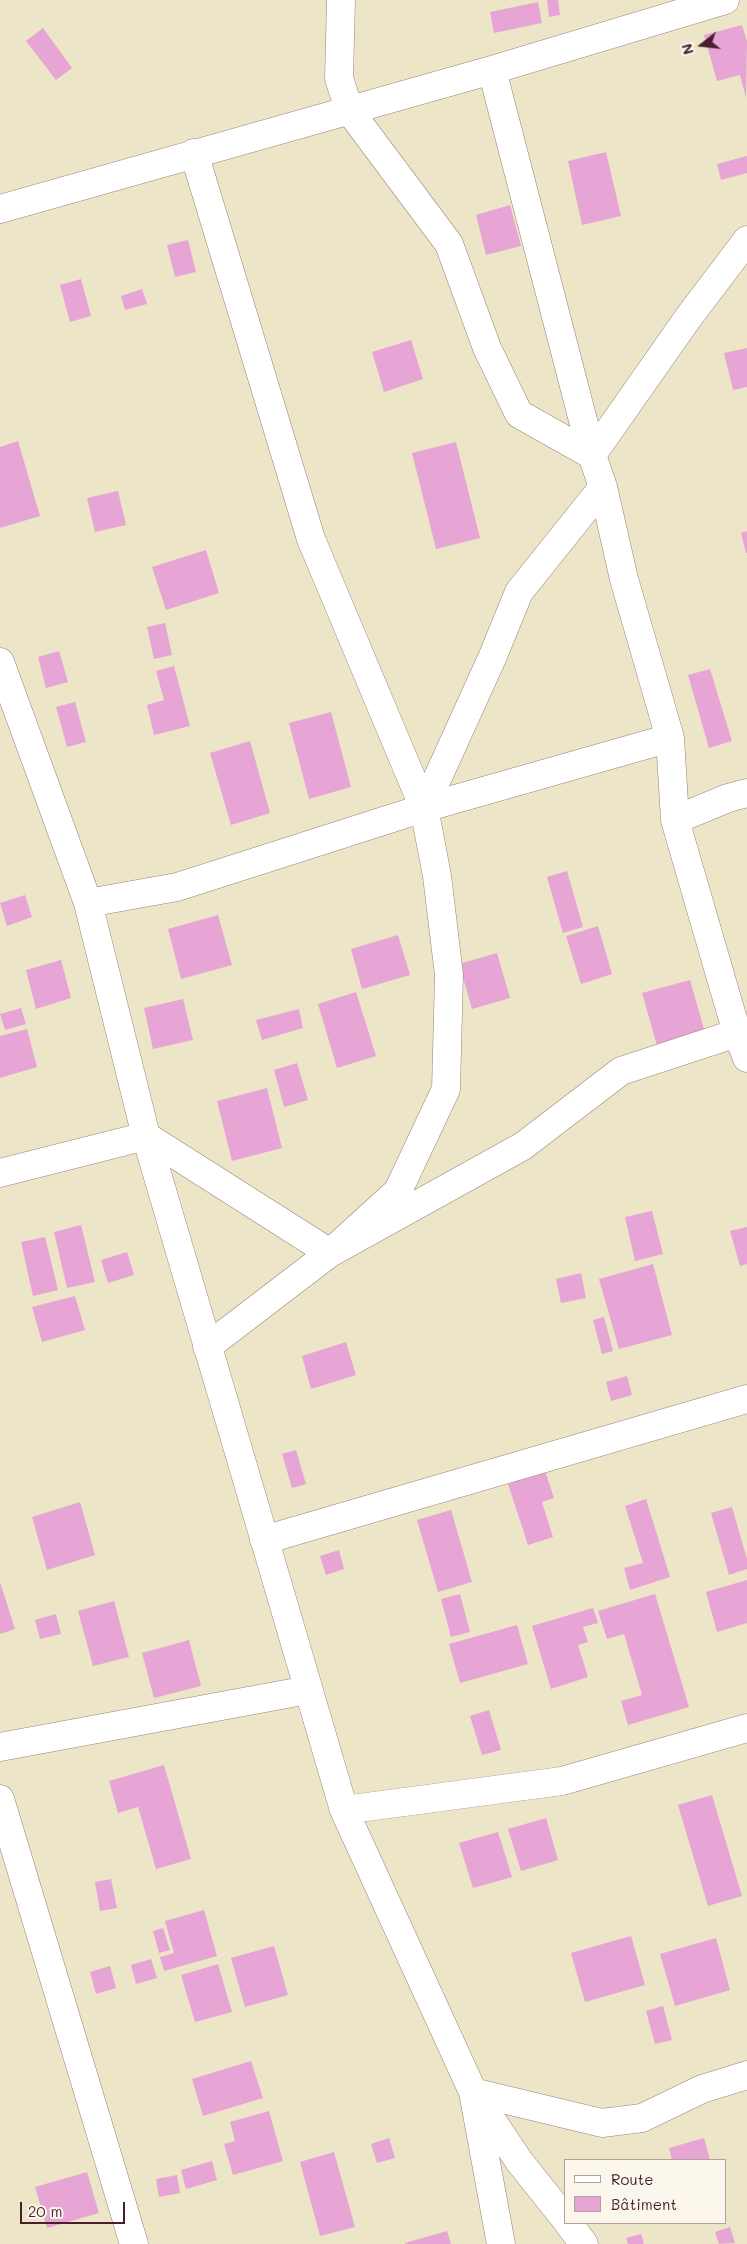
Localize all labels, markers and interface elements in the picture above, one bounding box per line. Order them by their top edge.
north arrow [677,20,727,70]
text: N [677,42,698,57]
legend [564,2159,727,2224]
text: Route [611,2169,654,2189]
scale bar [22,2192,128,2224]
text: Bâtiment [611,2194,677,2214]
text: 20 m [28,2201,62,2221]

